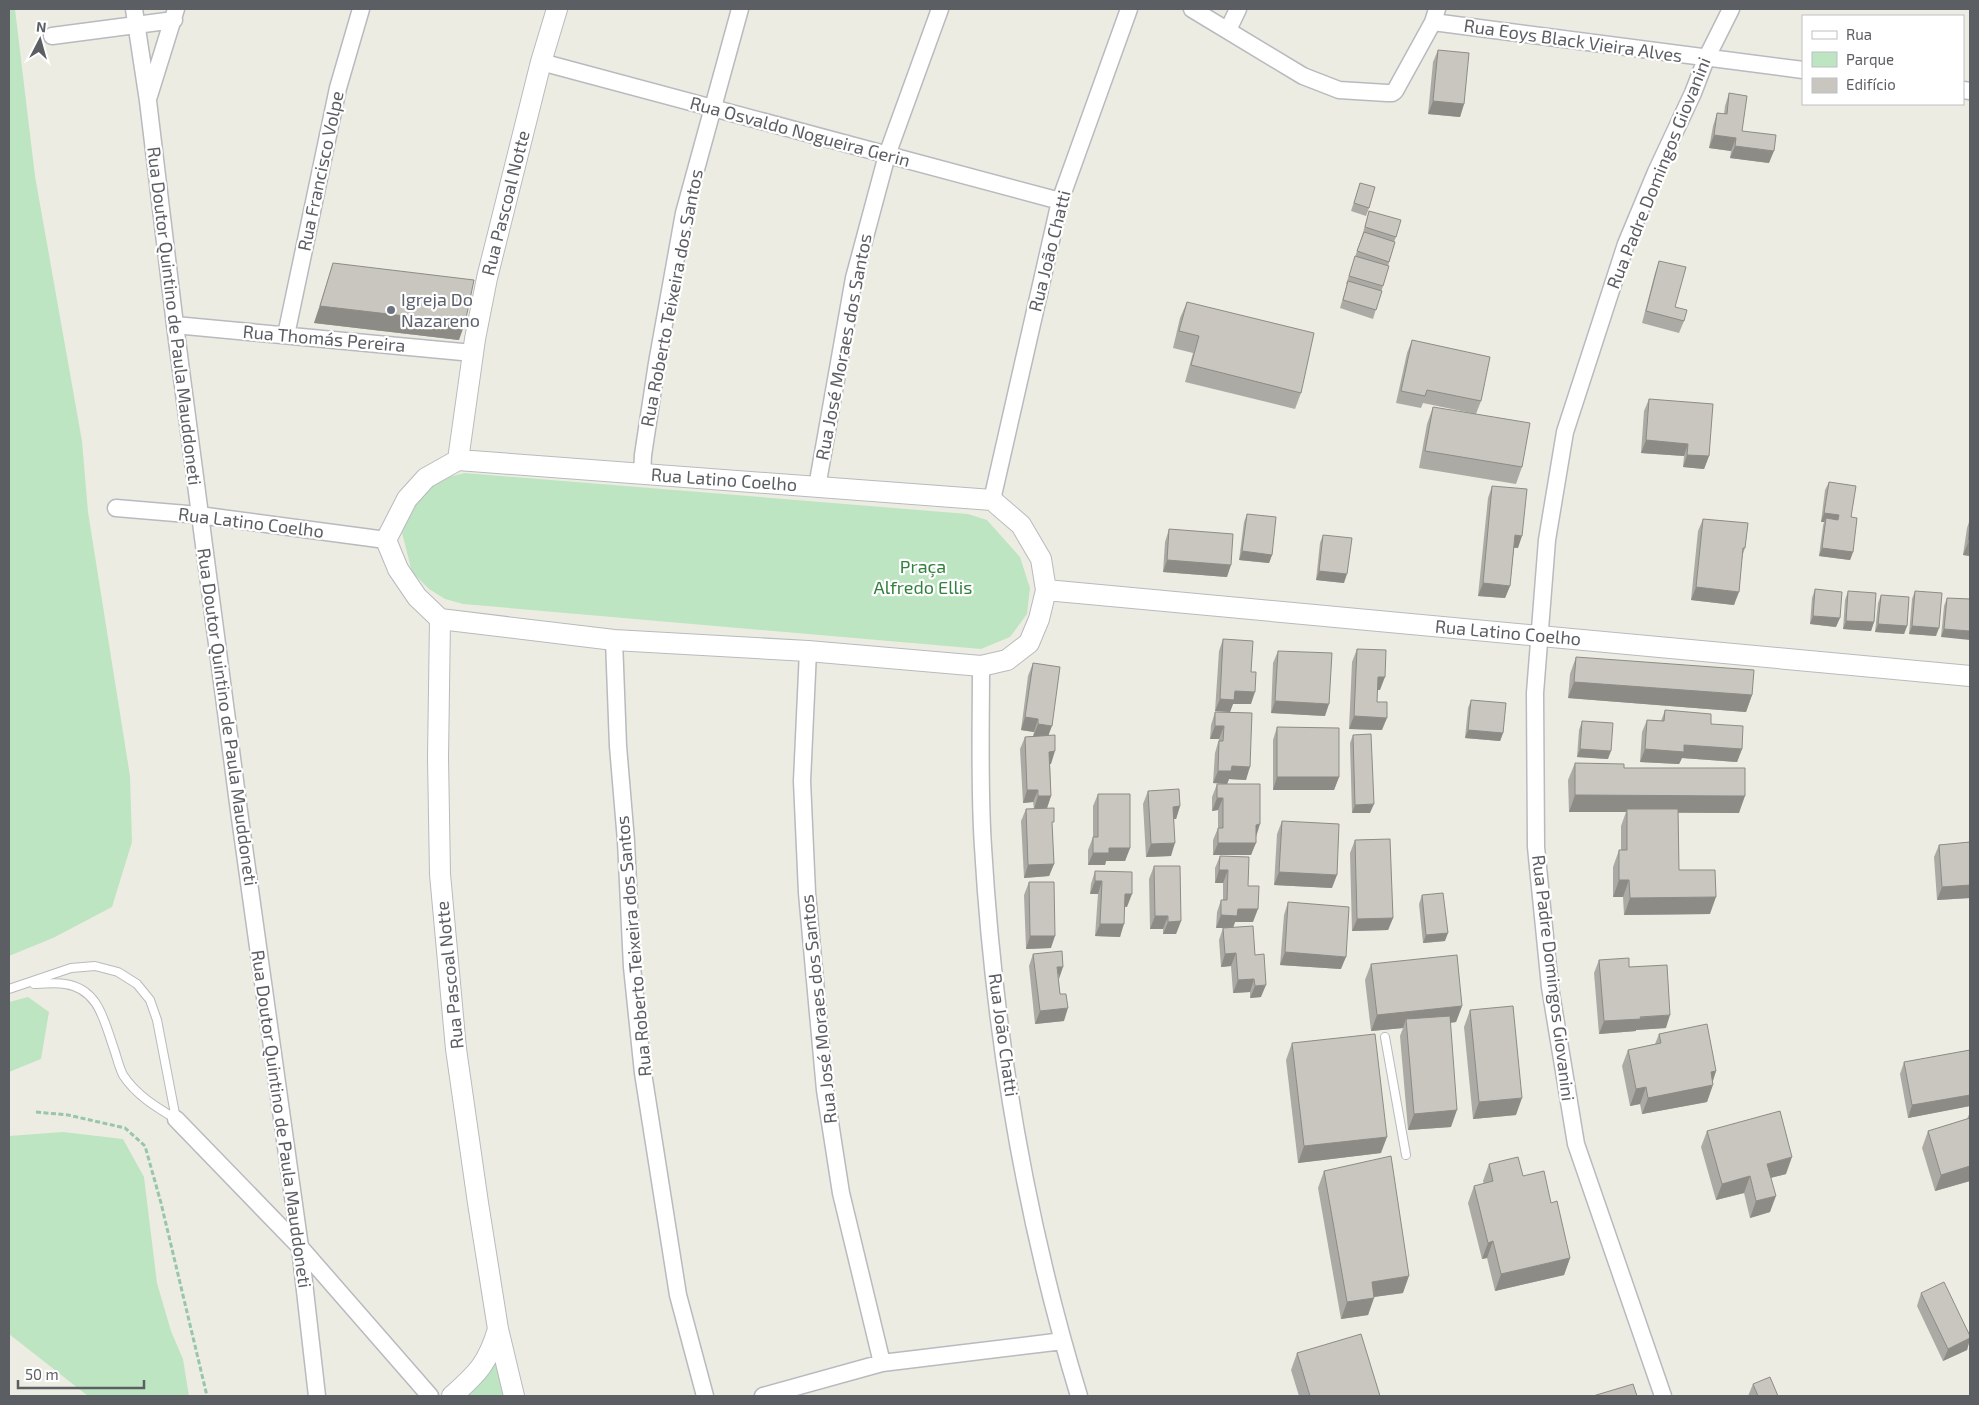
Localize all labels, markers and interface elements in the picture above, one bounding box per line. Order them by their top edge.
street label: Rua Eoys Black Vieira Alves [1462,14,1684,66]
north arrow [15,15,65,65]
legend [1802,15,1964,105]
text: N [35,18,47,36]
text: Rua [1846,25,1872,43]
text: Parque [1846,50,1894,68]
street label: Rua Padre Domingos Giovanini [1601,54,1715,292]
text: Edifício [1846,75,1896,93]
street label: Rua Francisco Volpe [292,89,348,253]
street label: Rua Osvaldo Nogueira Gerin [688,91,913,171]
street label: Rua Pascoal Notte [476,128,534,278]
street label: Rua Doutor Quintino de Paula Mauddoneti [143,145,207,486]
street label: Rua Roberto Teixeira dos Santos [635,167,707,428]
street label: Rua João Chatti [1023,188,1075,314]
street label: Rua José Moraes dos Santos [810,232,876,462]
place label: Igreja Do Nazareno [401,288,480,331]
marker: Igreja Do Nazareno [385,304,397,316]
street label: Rua Thomás Pereira [242,320,406,356]
street label: Rua Latino Coelho [650,463,798,495]
street label: Rua Latino Coelho [177,502,325,542]
street label: Rua Doutor Quintino de Paula Mauddoneti [193,546,263,887]
park label: Praça Alfredo Ellis [874,555,972,598]
street label: Rua Latino Coelho [1434,615,1582,649]
street label: Rua Roberto Teixeira dos Santos [611,815,655,1077]
street label: Rua Padre Domingos Giovanini [1528,853,1580,1102]
street label: Rua José Moraes dos Santos [795,893,841,1125]
street label: Rua Pascoal Notte [430,900,468,1050]
street label: Rua Doutor Quintino de Paula Mauddoneti [247,948,317,1289]
street label: Rua João Chatti [984,972,1024,1098]
scale bar [18,1358,144,1390]
text: 50 m [25,1365,59,1383]

